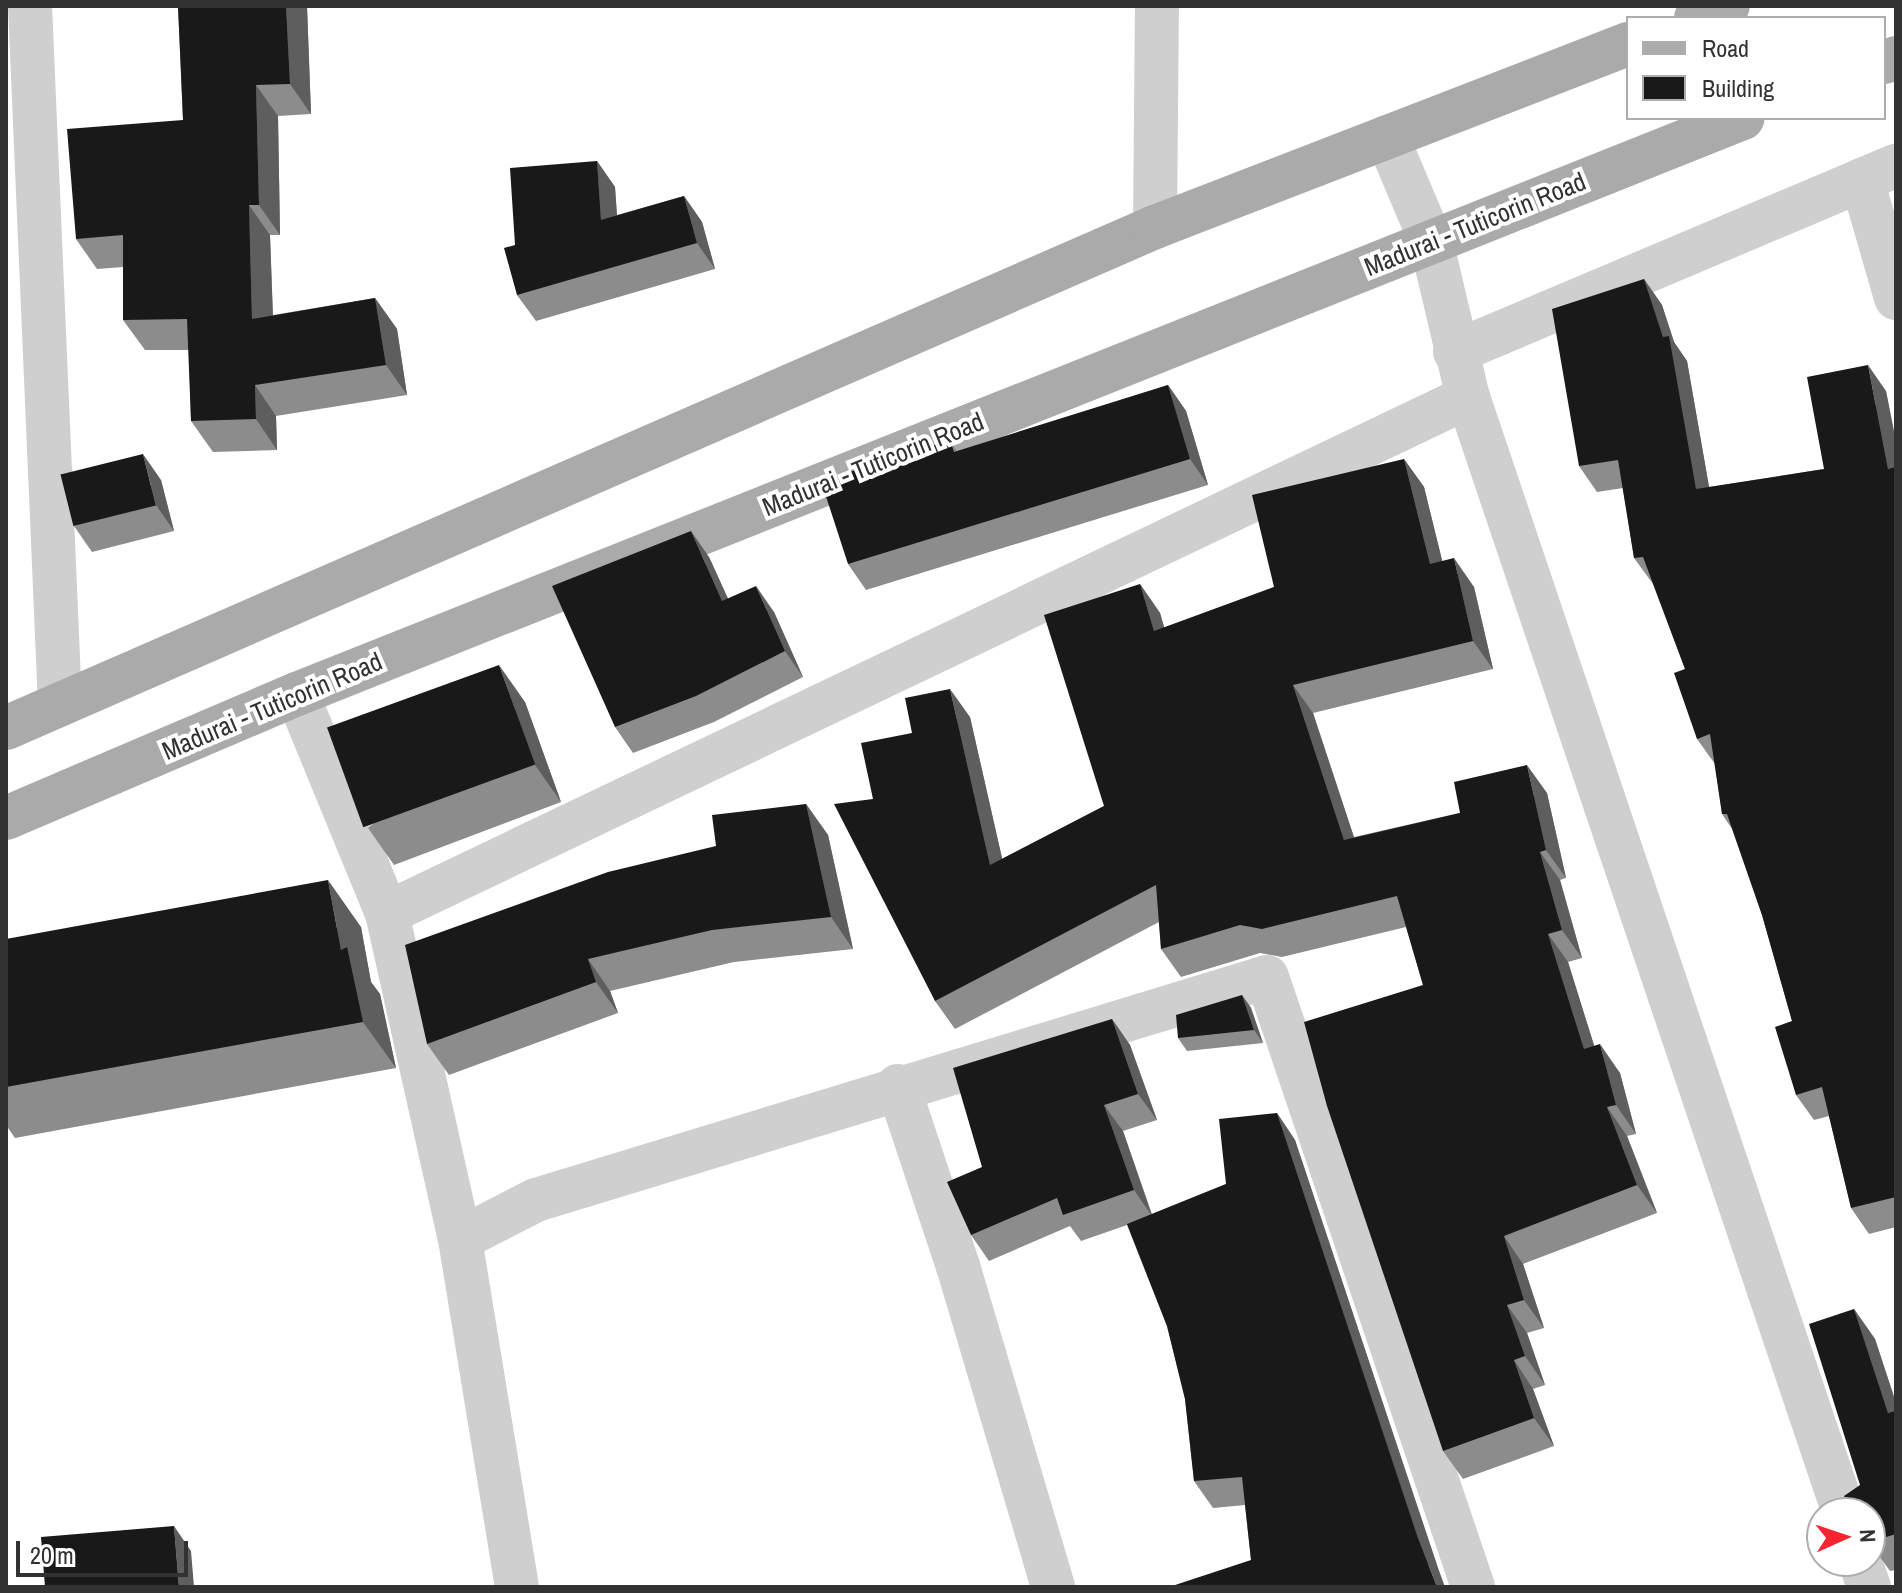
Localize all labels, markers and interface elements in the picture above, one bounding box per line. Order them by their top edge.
legend [1626,16,1886,120]
text: Road [1702,32,1749,64]
text: Building [1702,72,1774,104]
street label: Madurai - Tuticorin Road [1360,165,1590,283]
street label: Madurai - Tuticorin Road [758,405,988,523]
street label: Madurai - Tuticorin Road [157,645,387,767]
north arrow [1806,1497,1886,1577]
scale bar [20,1525,192,1575]
text: N [1853,1529,1883,1543]
text: 20 m [30,1539,74,1571]

